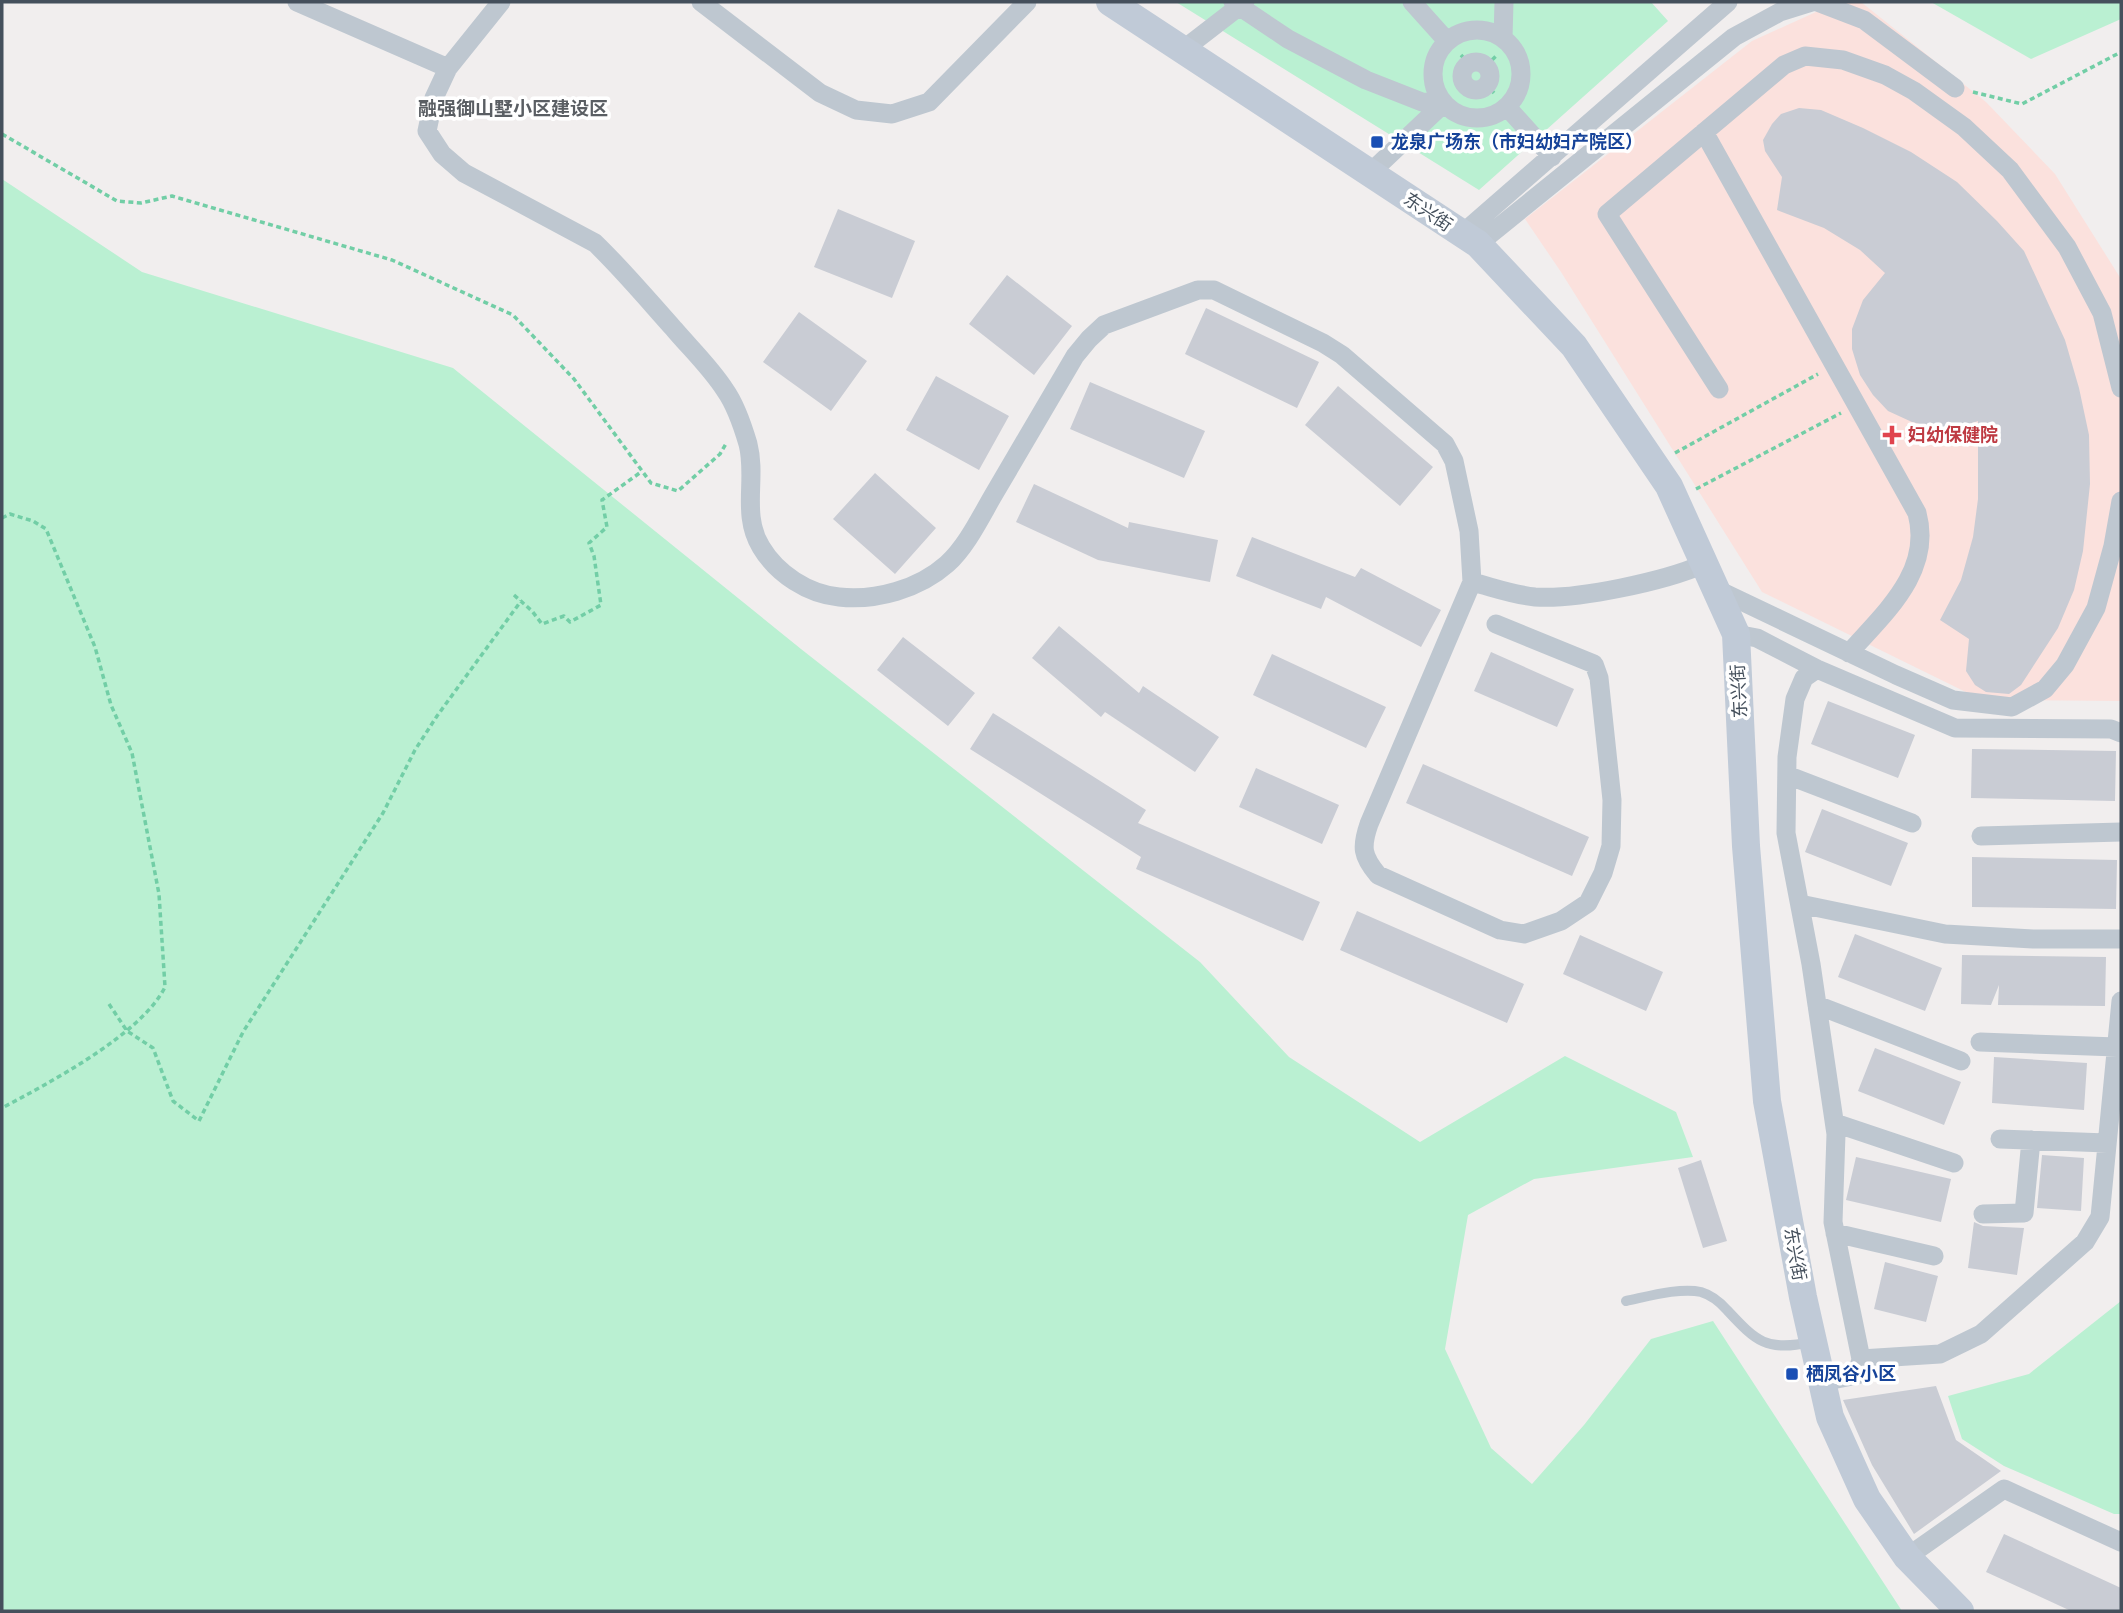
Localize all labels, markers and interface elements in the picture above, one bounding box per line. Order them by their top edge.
district label: 融强御山墅小区建设区 [418,97,608,119]
place label: 龙泉广场东（市妇幼妇产院区） [1391,131,1643,152]
marker: 龙泉广场东（市妇幼妇产院区） [1369,134,1385,150]
street label: 东兴街 [1400,188,1457,235]
place label: 妇幼保健院 [1908,424,1998,445]
marker: 妇幼保健院 [1882,425,1902,445]
street label: 东兴街 [1727,664,1750,719]
street label: 东兴街 [1780,1226,1811,1282]
place label: 栖凤谷小区 [1806,1363,1896,1384]
marker: 栖凤谷小区 [1784,1366,1800,1382]

